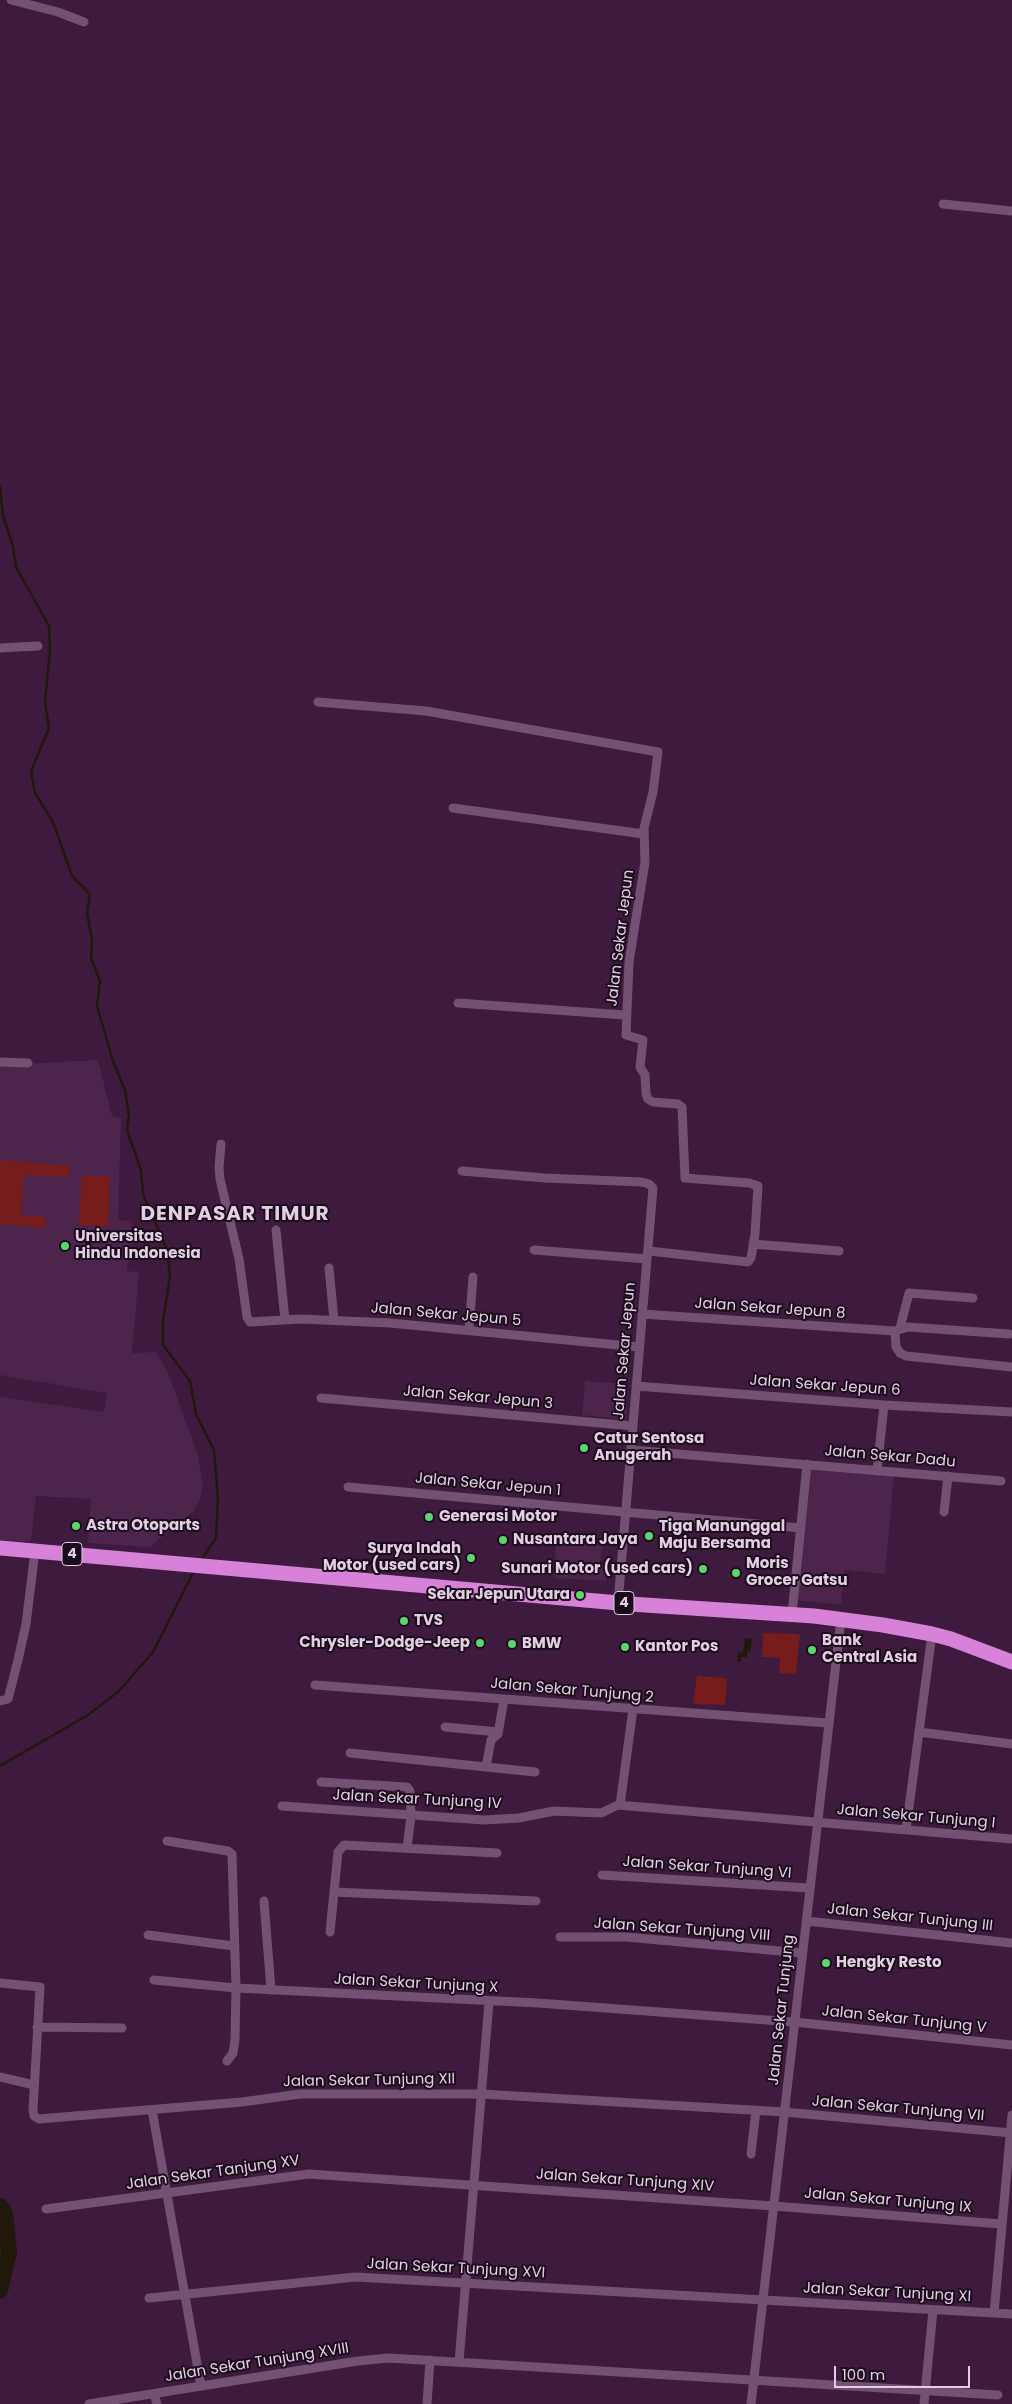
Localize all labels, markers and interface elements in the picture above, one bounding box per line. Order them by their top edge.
street label: Jalan Sekar Jepun [604,869,638,1007]
district label: DENPASAR TIMUR [139,1203,331,1227]
place label: Universitas Hindu Indonesia [75,1228,201,1263]
marker: Universitas Hindu Indonesia [59,1240,71,1252]
street label: Jalan Sekar Jepun [610,1282,640,1420]
street label: Jalan Sekar Jepun 8 [694,1295,846,1323]
street label: Jalan Sekar Jepun 5 [370,1299,522,1331]
street label: Jalan Sekar Jepun 6 [749,1372,901,1400]
street label: Jalan Sekar Jepun 3 [402,1382,554,1414]
place label: Catur Sentosa Anugerah [594,1430,704,1465]
marker: Catur Sentosa Anugerah [578,1442,590,1454]
street label: Jalan Sekar Dadu [824,1442,956,1472]
street label: Jalan Sekar Jepun 1 [414,1470,562,1500]
place label: Generasi Motor [439,1508,557,1526]
marker: Generasi Motor [423,1511,435,1523]
place label: Astra Otoparts [86,1517,200,1535]
place label: Tiga Manunggal Maju Bersama [659,1518,785,1553]
marker: Astra Otoparts [70,1520,82,1532]
marker: Tiga Manunggal Maju Bersama [643,1530,655,1542]
place label: Nusantara Jaya [513,1531,638,1549]
marker: Nusantara Jaya [497,1534,509,1546]
place label: Surya Indah Motor (used cars) [323,1540,461,1575]
road number: 4 [62,1542,82,1566]
marker: Surya Indah Motor (used cars) [465,1552,477,1564]
place label: Moris Grocer Gatsu [746,1555,848,1590]
place label: Sunari Motor (used cars) [501,1560,693,1578]
marker: Sunari Motor (used cars) [697,1563,709,1575]
marker: Moris Grocer Gatsu [730,1567,742,1579]
place label: Sekar Jepun Utara [428,1586,570,1604]
marker: Sekar Jepun Utara [574,1589,586,1601]
road number: 4 [614,1592,634,1615]
place label: TVS [414,1612,443,1630]
marker: TVS [398,1615,410,1627]
place label: Bank Central Asia [822,1632,917,1667]
place label: Chrysler-Dodge-Jeep [299,1634,470,1652]
place label: BMW [522,1635,561,1653]
marker: Chrysler-Dodge-Jeep [474,1637,486,1649]
marker: BMW [506,1638,518,1650]
place label: Kantor Pos [635,1638,718,1656]
marker: Kantor Pos [619,1641,631,1653]
marker: Bank Central Asia [806,1644,818,1656]
street label: Jalan Sekar Tunjung 2 [489,1675,655,1707]
street label: Jalan Sekar Tunjung IV [332,1787,502,1813]
street label: Jalan Sekar Tunjung I [836,1801,996,1833]
street label: Jalan Sekar Tunjung VI [622,1853,792,1883]
street label: Jalan Sekar Tunjung III [826,1900,994,1936]
street label: Jalan Sekar Tunjung VIII [593,1915,771,1945]
street label: Jalan Sekar Tunjung [765,1934,799,2086]
place label: Hengky Resto [836,1954,941,1972]
marker: Hengky Resto [820,1957,832,1969]
street label: Jalan Sekar Tunjung X [333,1971,499,1997]
street label: Jalan Sekar Tunjung V [821,2002,987,2038]
street label: Jalan Sekar Tunjung XII [283,2070,455,2092]
street label: Jalan Sekar Tunjung VII [811,2092,985,2126]
street label: Jalan Sekar Tanjung XV [125,2152,301,2194]
street label: Jalan Sekar Tunjung XIV [535,2166,715,2196]
street label: Jalan Sekar Tunjung IX [803,2185,973,2217]
street label: Jalan Sekar Tunjung XVI [366,2255,546,2283]
street label: Jalan Sekar Tunjung XI [802,2280,972,2306]
street label: Jalan Sekar Tunjung XVIII [164,2340,350,2386]
scale bar [837,2356,973,2388]
text: 100 m [842,2364,885,2385]

